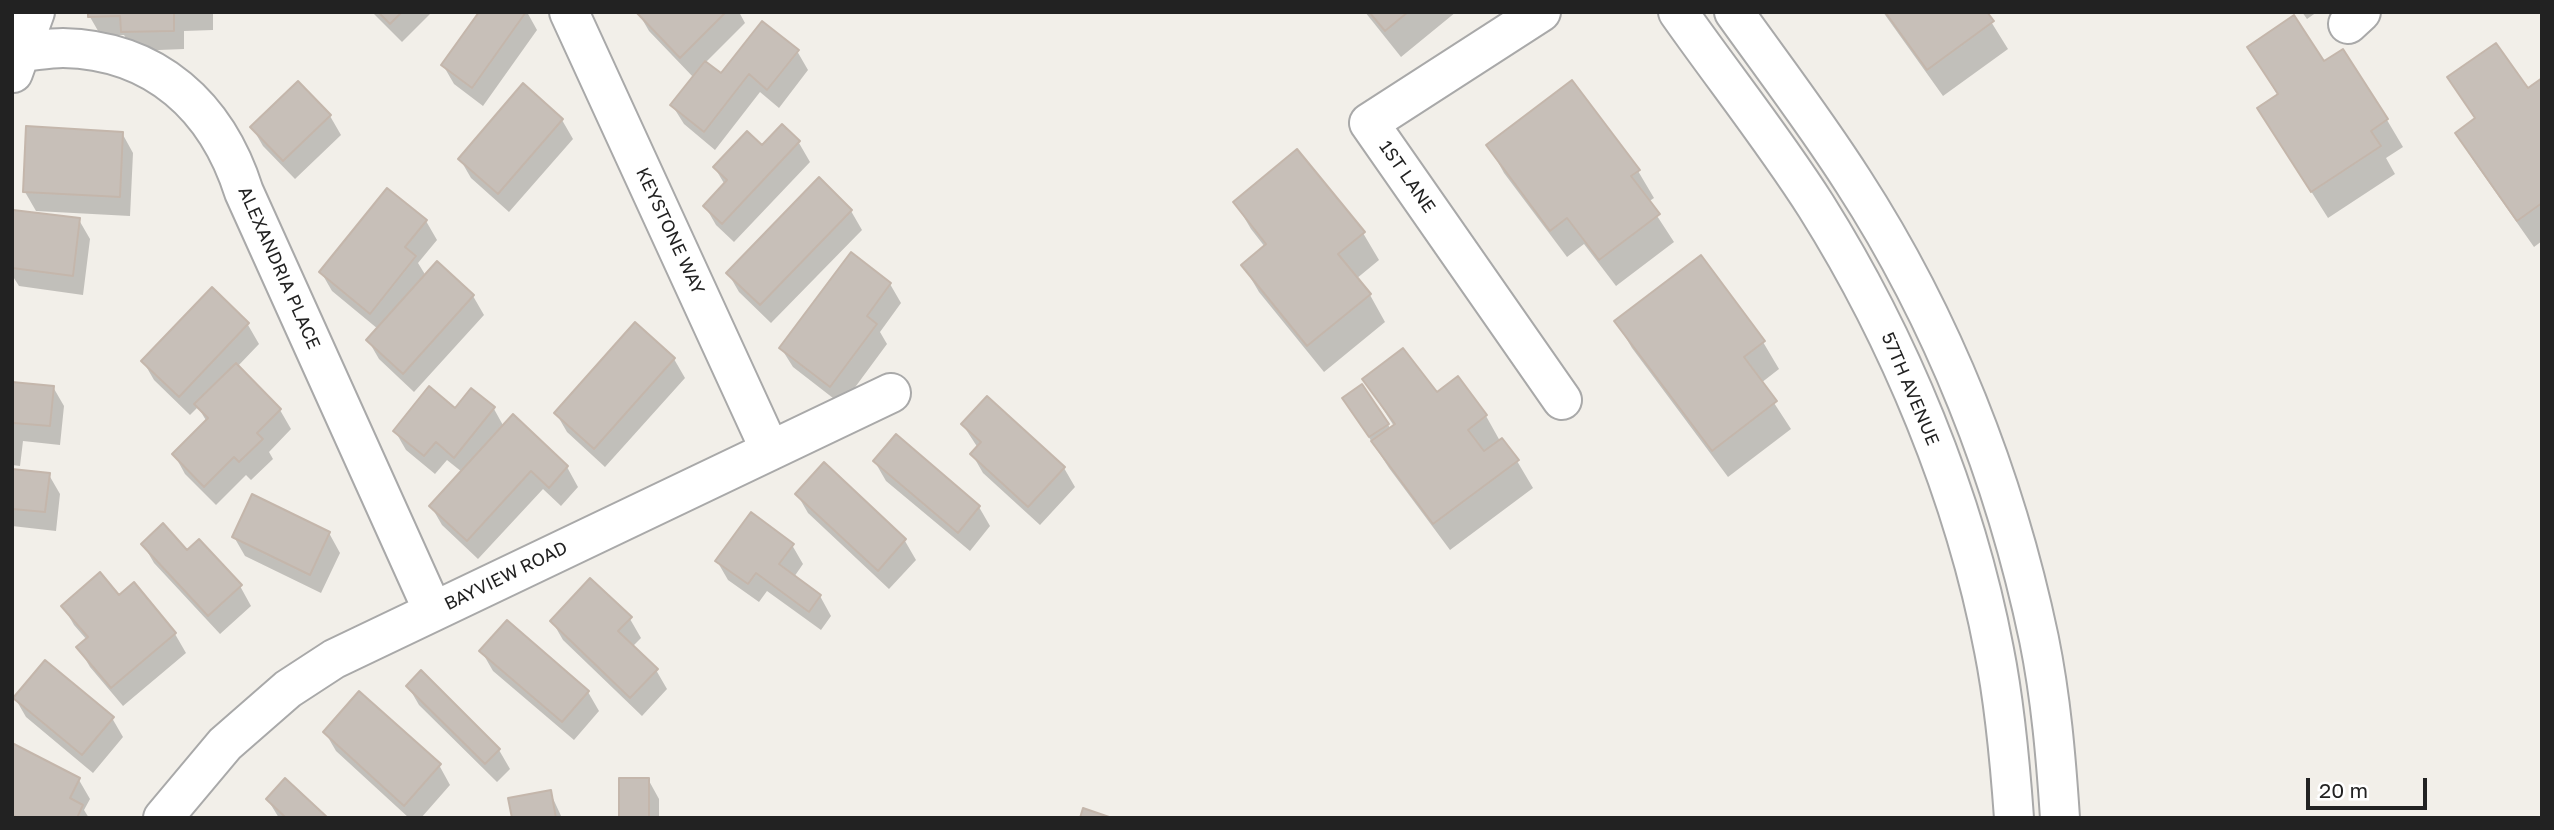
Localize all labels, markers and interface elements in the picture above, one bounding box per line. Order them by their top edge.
street label: 1ST LANE [1374,137,1440,217]
street label: KEYSTONE WAY [631,164,709,298]
street label: ALEXANDRIA PLACE [233,183,325,353]
street label: 57TH AVENUE [1876,329,1944,449]
street label: BAYVIEW ROAD [441,537,571,615]
scale bar [2309,764,2430,808]
text: 20 m [2319,777,2368,803]

